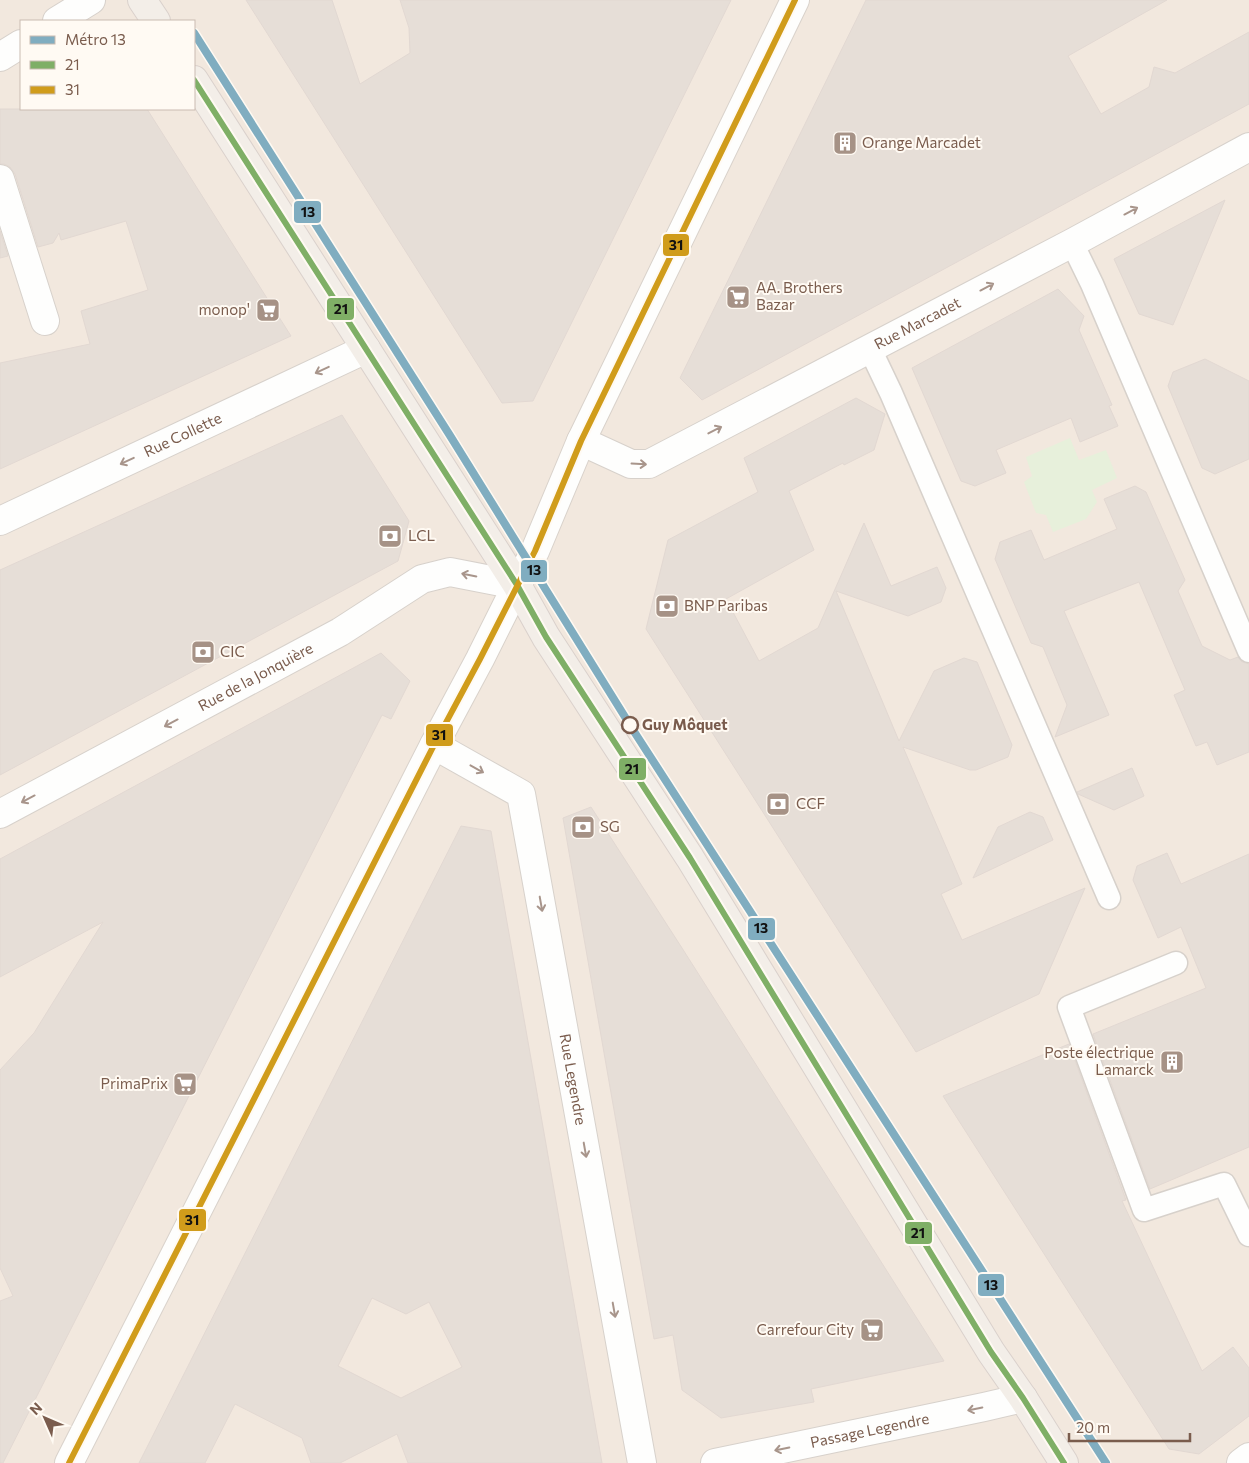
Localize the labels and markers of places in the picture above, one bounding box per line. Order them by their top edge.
building icon: Orange Marcadet [832,130,858,156]
place label: Orange Marcadet [862,133,981,151]
place label: AA. Brothers Bazar [756,278,843,313]
supermarket icon: AA. Brothers Bazar [725,284,751,310]
supermarket icon: monop' [255,297,281,323]
place label: monop' [198,300,250,318]
bank icon: LCL [377,523,403,549]
place label: LCL [408,526,436,544]
bank icon: BNP Paribas [654,593,680,619]
place label: BNP Paribas [684,596,768,614]
bank icon: CIC [190,639,216,665]
place label: CIC [220,642,245,660]
place label: Guy Môquet [642,715,727,733]
marker: Guy Môquet [621,716,639,734]
bank icon: CCF [765,791,791,817]
place label: CCF [796,794,825,812]
bank icon: SG [570,814,596,840]
place label: SG [600,817,620,835]
place label: Poste électrique Lamarck [1044,1043,1154,1078]
building icon: Poste électrique Lamarck [1159,1049,1185,1075]
supermarket icon: PrimaPrix [172,1071,198,1097]
place label: PrimaPrix [101,1074,168,1092]
supermarket icon: Carrefour City [859,1317,885,1343]
place label: Carrefour City [757,1320,854,1338]

